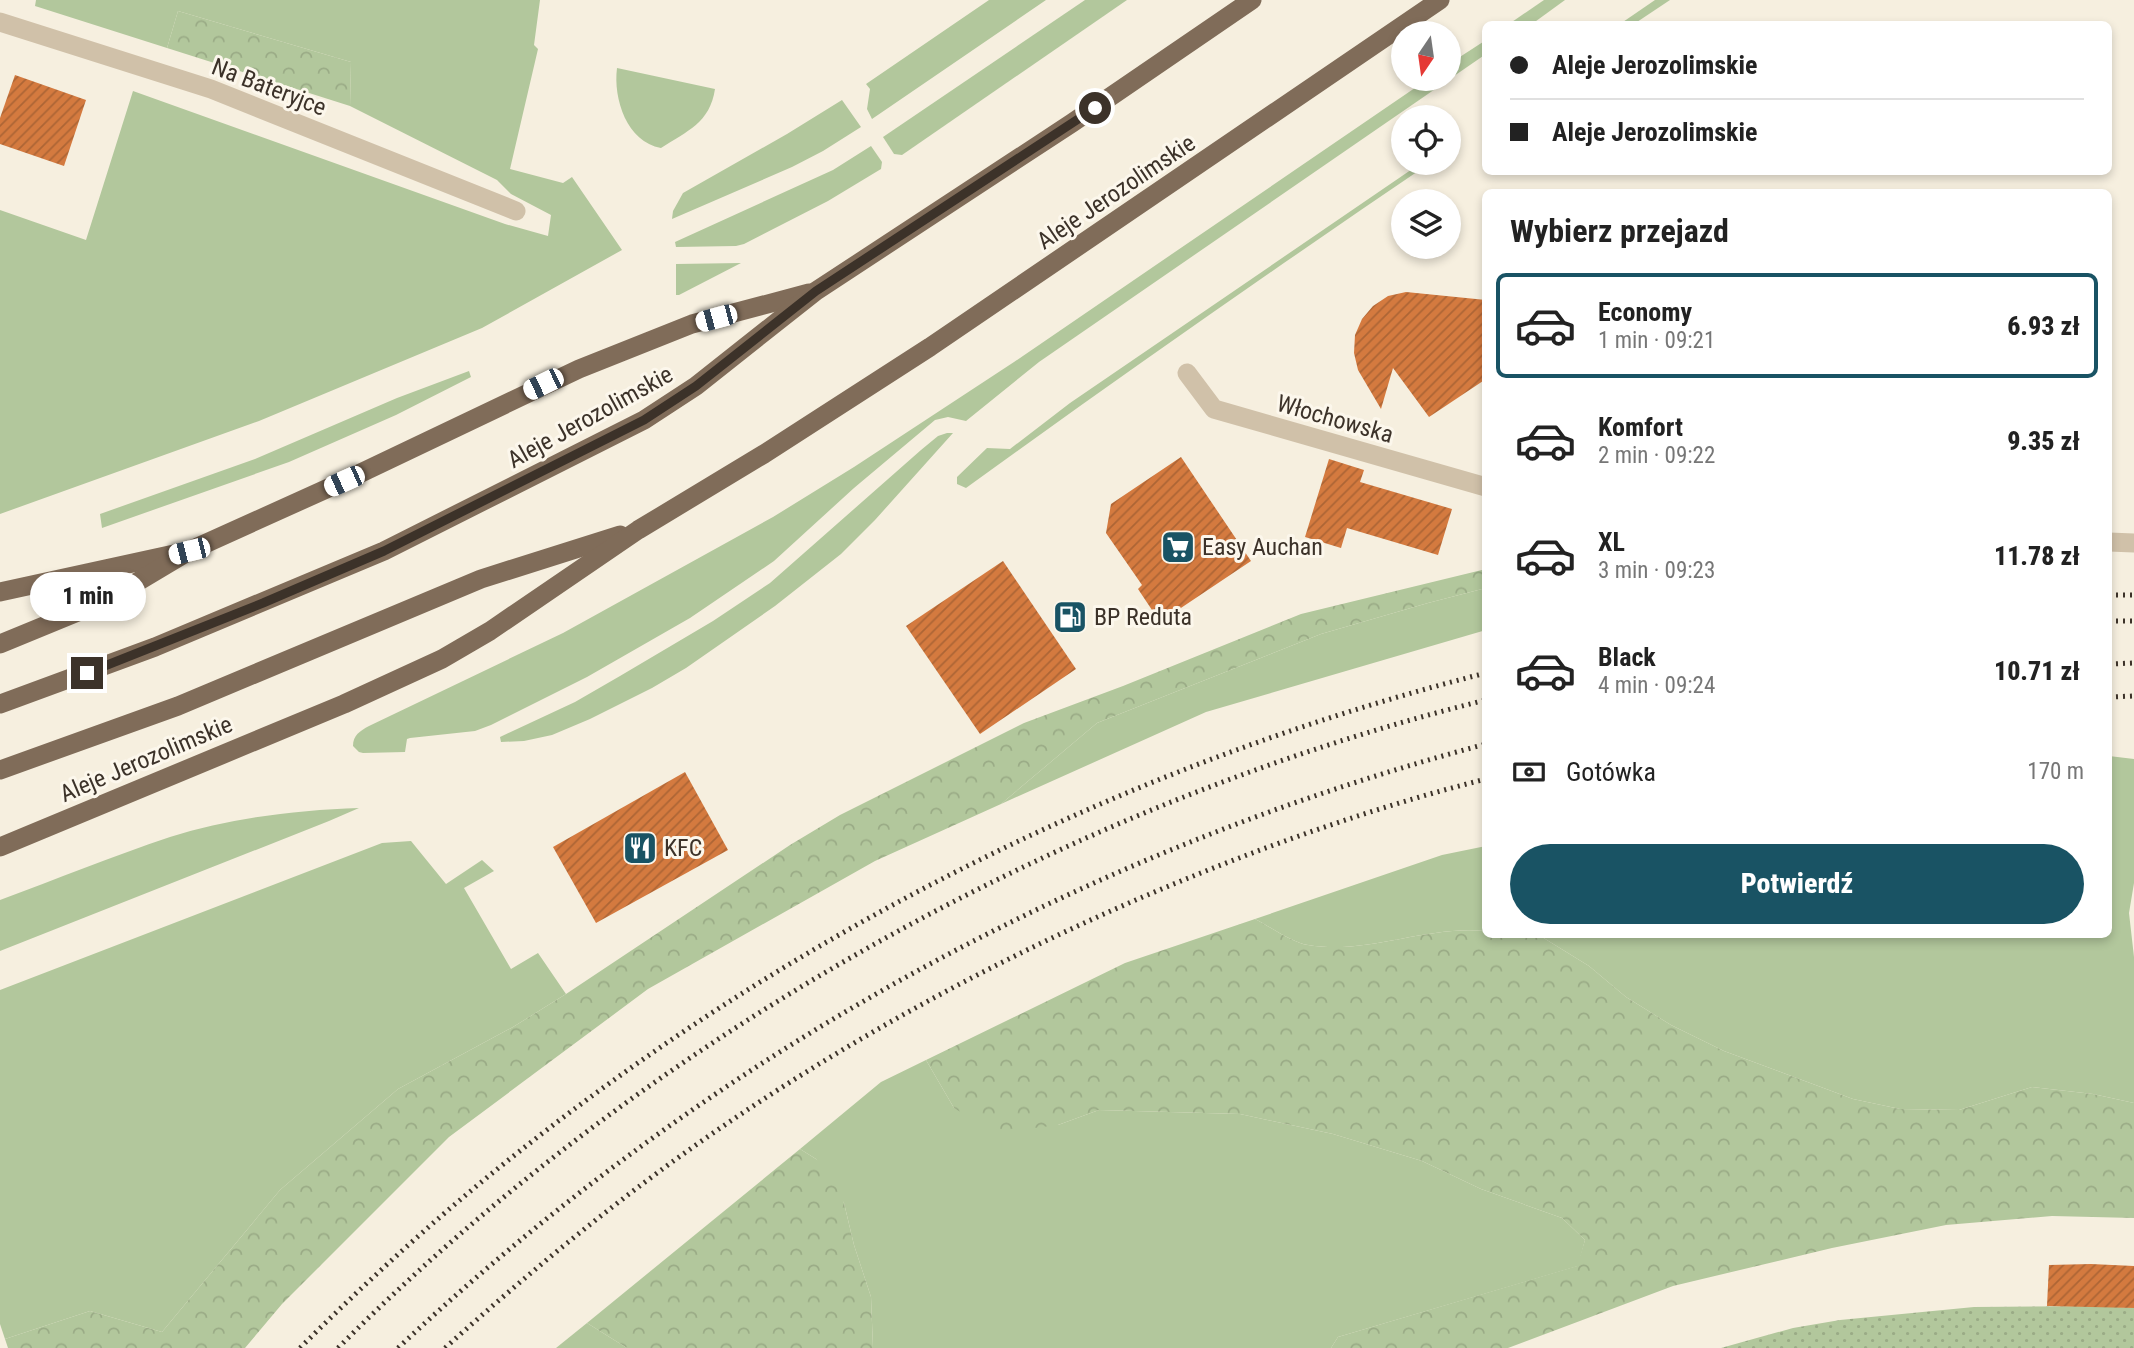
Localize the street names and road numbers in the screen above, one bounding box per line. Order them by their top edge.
street label: Na Bateryjce [208,52,330,122]
street label: Aleje Jerozolimskie [1032,129,1200,255]
street label: Aleje Jerozolimskie [503,360,677,474]
street label: Włochowska [1274,389,1396,449]
street label: Aleje Jerozolimskie [56,710,236,808]

